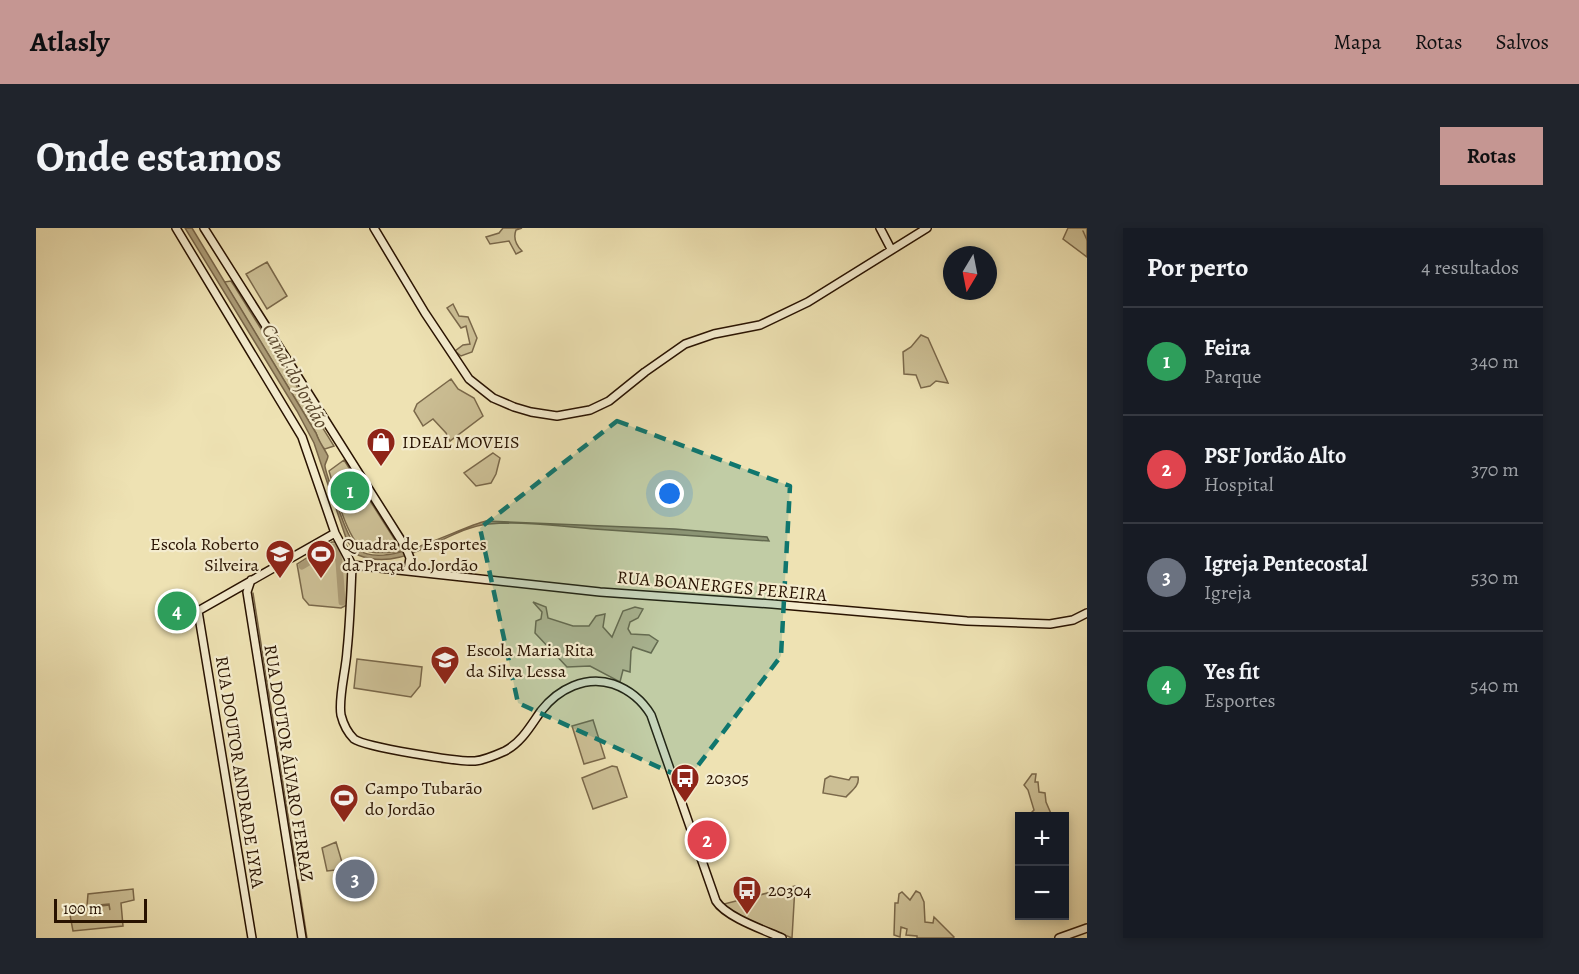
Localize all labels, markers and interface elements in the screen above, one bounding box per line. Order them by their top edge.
text: Atlasly [30,23,109,61]
text: Mapa [1333,28,1382,56]
text: Rotas [1415,28,1462,56]
text: Salvos [1495,28,1549,56]
button: Rotas [1440,127,1543,185]
text: Onde estamos [36,128,282,185]
north arrow [943,246,997,300]
text: Por perto [1147,250,1248,285]
text: 4 resultados [1421,254,1519,281]
water label: Canal do Jordão [255,319,335,433]
text: Feira [1204,333,1251,363]
text: 1 [1163,348,1170,375]
text: 340 m [1470,348,1519,375]
text: Parque [1204,363,1262,390]
shop icon: IDEAL MOVEIS [365,426,397,468]
place label: IDEAL MOVEIS [402,430,520,454]
text: PSF Jordão Alto [1204,441,1346,471]
text: 2 [1162,456,1171,483]
text: 370 m [1471,456,1519,483]
pin: 1 [330,468,370,514]
text: Hospital [1204,471,1274,498]
your location [655,479,684,508]
place label: Escola Roberto Silveira [150,532,260,577]
place label: Quadra de Esportes da Praça do Jordão [342,532,487,577]
school or university icon: Escola Roberto Silveira [264,538,296,580]
sports icon: Quadra de Esportes da Praça do Jordão [305,538,337,580]
text: Igreja Pentecostal [1204,549,1368,579]
text: 3 [1162,564,1171,591]
text: 530 m [1471,564,1519,591]
street label: RUA BOANERGES PEREIRA [616,565,828,607]
text: Igreja [1204,579,1252,606]
pin: 4 [158,588,196,634]
place label: Escola Maria Rita da Silva Lessa [466,638,595,683]
street label: RUA DOUTOR ÁLVARO FERRAZ [258,643,320,883]
school or university icon: Escola Maria Rita da Silva Lessa [429,644,461,686]
street label: RUA DOUTOR ANDRADE LYRA [210,654,270,890]
text: Yes fit [1204,657,1260,687]
text: 4 [1162,672,1171,699]
text: 540 m [1470,672,1519,699]
text: Esportes [1204,687,1276,714]
bus stop icon: 20305 [669,762,701,804]
place label: 20305 [706,766,749,790]
place label: Campo Tubarão do Jordão [365,776,482,821]
sports icon: Campo Tubarão do Jordão [328,782,360,824]
map controls [1015,812,1069,920]
button: + [1015,812,1069,866]
pin: 2 [688,818,726,862]
pin: 3 [336,856,374,902]
button: − [1015,866,1069,920]
bus stop icon: 20304 [731,874,763,916]
place label: 20304 [768,878,811,902]
scale bar [54,896,147,924]
text: 100 m [63,898,102,920]

